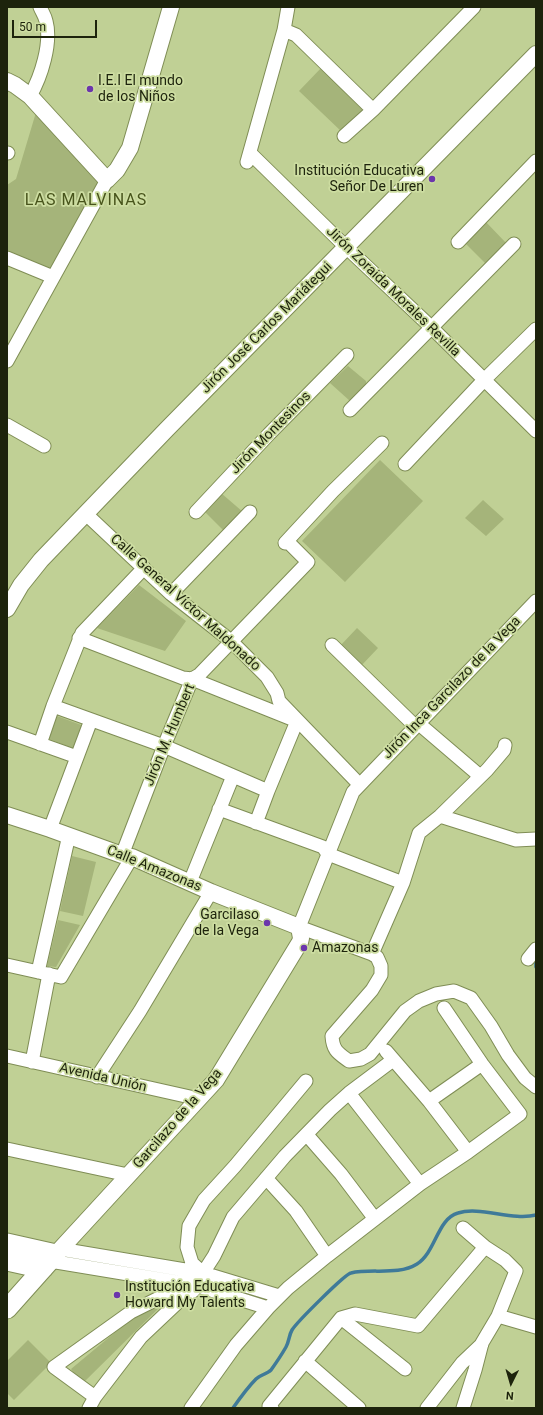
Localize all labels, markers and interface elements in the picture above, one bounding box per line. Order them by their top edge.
scale bar [14,12,99,38]
text: 50 m [19,20,46,34]
place label: I.E.I El mundo de los Niños [98,73,183,106]
marker: I.E.I El mundo de los Niños [85,84,95,94]
place label: Institución Educativa Señor De Luren [294,163,424,196]
marker: Institución Educativa Señor De Luren [427,174,437,184]
district label: LAS MALVINAS [25,191,147,211]
street label: Jirón Zoraida Morales Revilla [322,223,464,361]
street label: Jirón José Carlos Mariátegui [198,259,336,397]
street label: Jirón Montesinos [227,388,315,478]
street label: Calle General Víctor Maldonado [106,531,264,675]
street label: Jirón Inca Garcilazo de la Vega [379,613,525,763]
street label: Jirón M. Humbert [141,681,199,789]
street label: Calle Amazonas [104,842,204,896]
place label: Garcilaso de la Vega [194,907,259,940]
marker: Garcilaso de la Vega [262,918,272,928]
place label: Amazonas [312,940,378,956]
marker: Amazonas [299,943,309,953]
street label: Avenida Unión [58,1060,148,1096]
street label: Garcilazo de la Vega [130,1066,226,1172]
place label: Institución Educativa Howard My Talents [125,1279,255,1312]
marker: Institución Educativa Howard My Talents [112,1290,122,1300]
north arrow [491,1363,531,1403]
text: N [505,1389,514,1402]

